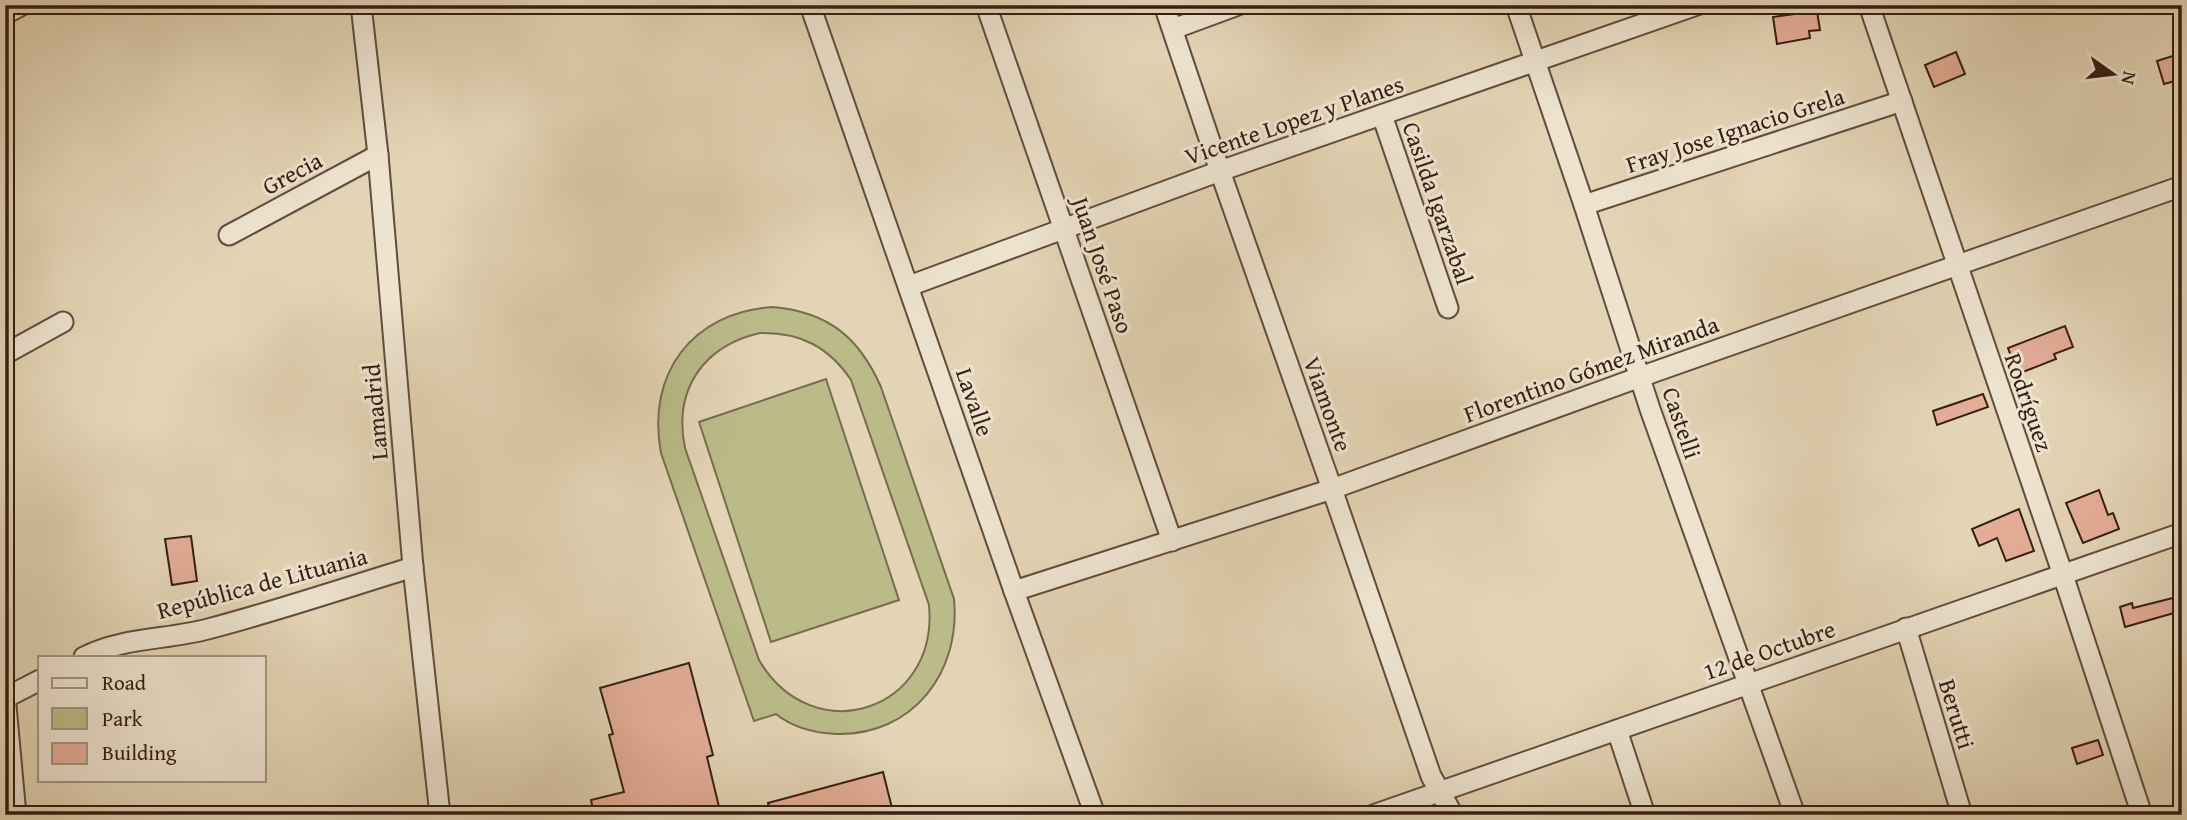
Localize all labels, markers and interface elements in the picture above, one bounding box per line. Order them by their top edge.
north arrow [2078,38,2148,108]
street label: Vicente Lopez y Planes [1180,66,1408,174]
text: N [2114,69,2145,88]
street label: Fray Jose Ignacio Grela [1621,78,1849,182]
street label: Casilda Igarzabal [1394,117,1482,289]
street label: Grecia [256,142,329,203]
street label: Juan José Paso [1062,189,1143,338]
street label: Florentino Gómez Miranda [1459,306,1724,431]
street label: Rodríguez [1996,348,2062,456]
street label: Viamonte [1295,352,1361,456]
street label: Lamadrid [353,362,397,461]
street label: Lavalle [947,363,1003,441]
street label: Castelli [1653,382,1711,464]
street label: República de Lituania [153,538,372,628]
street label: 12 de Octubre [1698,611,1840,689]
legend [38,656,266,782]
text: Road [102,667,147,698]
street label: Berutti [1930,675,1984,754]
text: Park [102,703,143,734]
text: Building [102,737,177,768]

